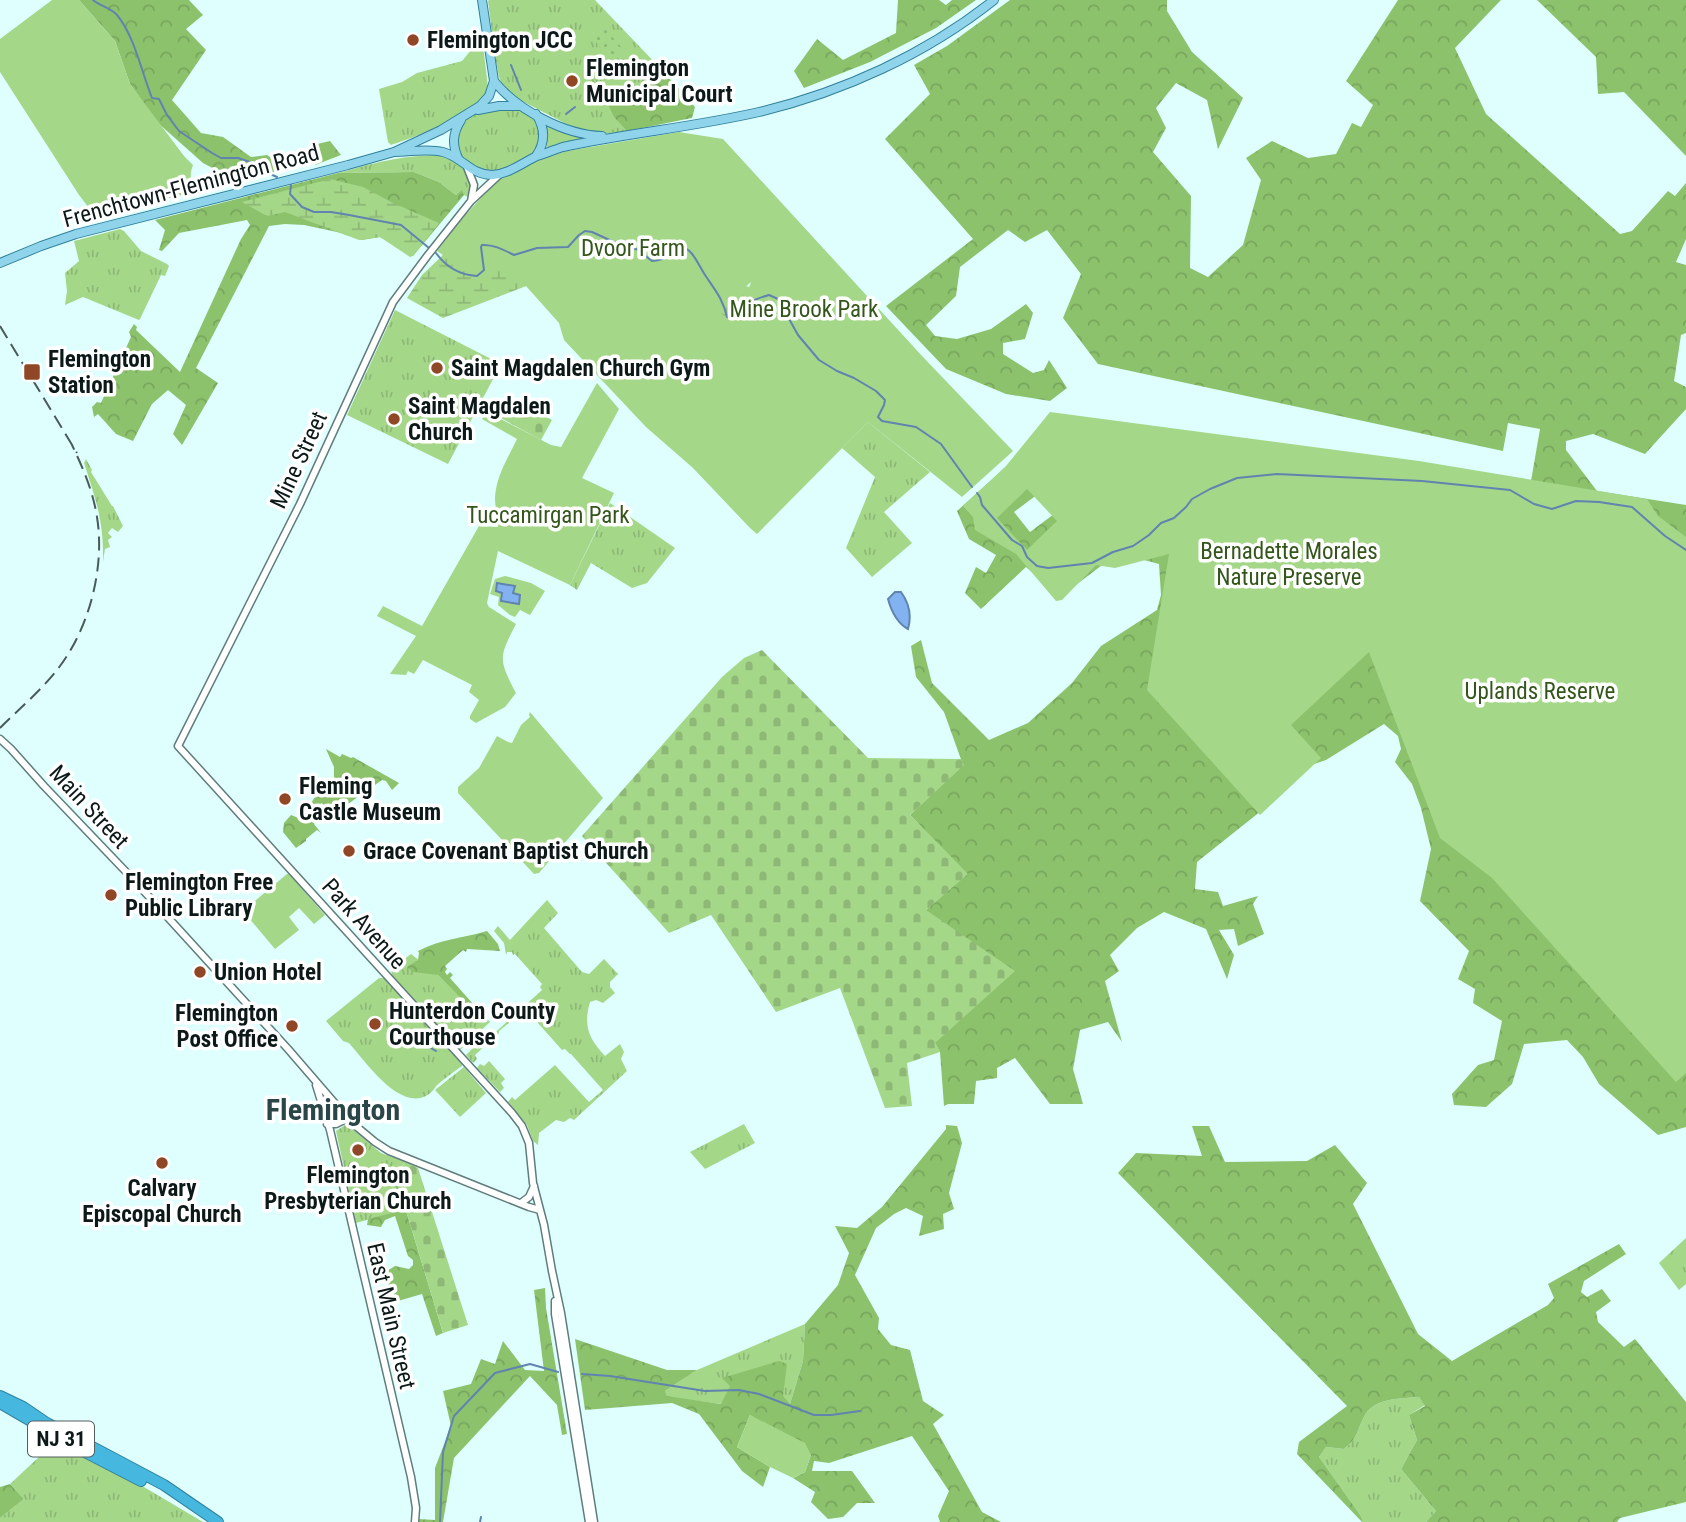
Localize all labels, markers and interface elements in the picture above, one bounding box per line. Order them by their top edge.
place label: Flemington JCC [427,27,573,54]
marker: Flemington JCC [405,32,421,48]
place label: Flemington Municipal Court [586,55,733,108]
marker: Flemington Municipal Court [564,73,580,89]
street label: Frenchtown-Flemington Road [60,139,322,233]
park label: Dvoor Farm [581,235,685,262]
park label: Mine Brook Park [730,296,879,323]
place label: Flemington Station [48,346,151,399]
place label: Saint Magdalen Church Gym [451,355,710,382]
marker: Saint Magdalen Church Gym [429,360,445,376]
marker: Flemington Station [22,362,42,382]
place label: Saint Magdalen Church [408,393,551,446]
street label: Mine Street [265,407,333,513]
marker: Saint Magdalen Church [386,411,402,427]
park label: Tuccamirgan Park [466,502,630,529]
park label: Bernadette Morales Nature Preserve [1200,538,1378,591]
park label: Uplands Reserve [1465,678,1615,705]
street label: Main Street [44,760,134,854]
place label: Fleming Castle Museum [299,773,441,826]
marker: Fleming Castle Museum [277,791,293,807]
place label: Grace Covenant Baptist Church [363,838,649,865]
marker: Grace Covenant Baptist Church [341,843,357,859]
place label: Flemington Free Public Library [125,869,273,922]
street label: Park Avenue [316,873,412,975]
marker: Flemington Free Public Library [103,887,119,903]
place label: Union Hotel [214,959,322,986]
marker: Union Hotel [192,964,208,980]
place label: Hunterdon County Courthouse [389,998,556,1051]
place label: Flemington Post Office [175,1000,278,1053]
marker: Hunterdon County Courthouse [367,1016,383,1032]
marker: Flemington Post Office [284,1018,300,1034]
district label: Flemington [266,1092,400,1127]
marker: Flemington Presbyterian Church [350,1142,366,1158]
marker: Calvary Episcopal Church [154,1155,170,1171]
place label: Flemington Presbyterian Church [264,1162,452,1215]
place label: Calvary Episcopal Church [82,1175,242,1228]
street label: East Main Street [361,1240,421,1392]
road number: NJ 31 [28,1422,94,1456]

